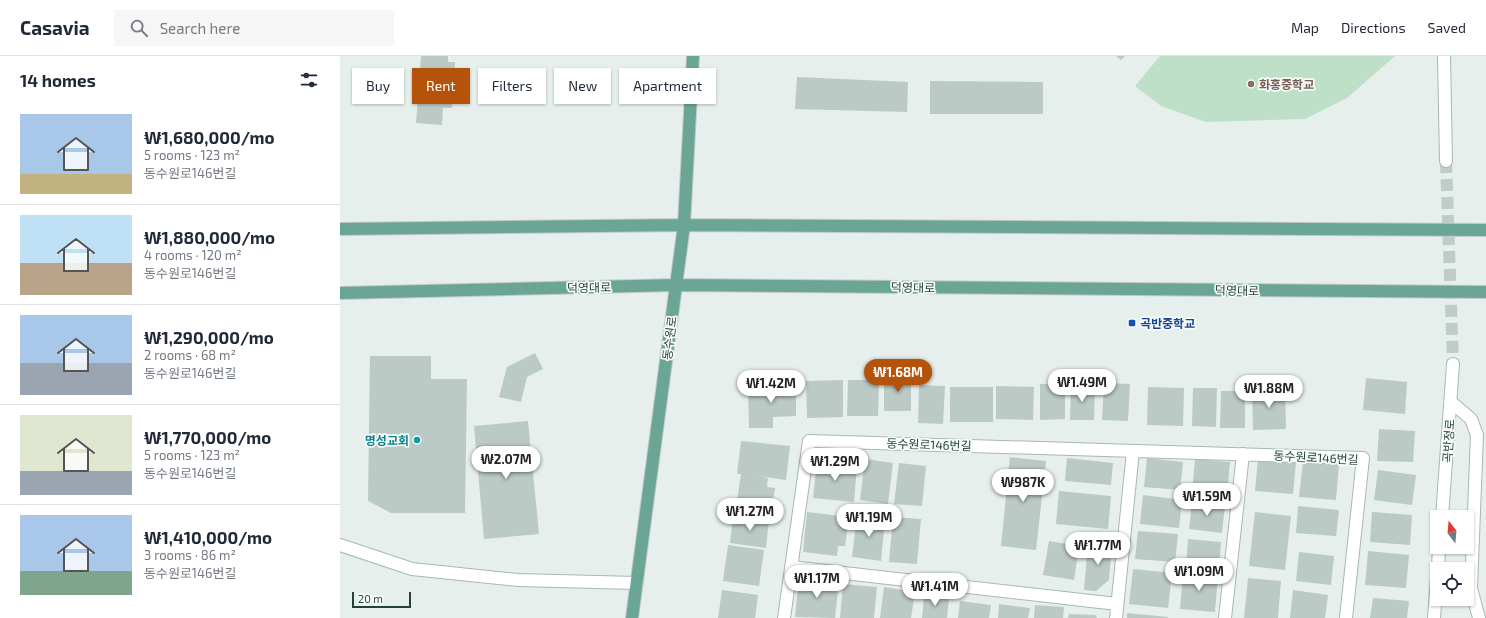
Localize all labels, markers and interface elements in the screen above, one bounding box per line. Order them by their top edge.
search box [114,10,394,46]
text: Casavia [20,16,90,39]
icon: search [128,17,150,39]
text: Search here [160,19,240,37]
text: Map [1291,19,1319,36]
text: Directions [1341,19,1406,36]
text: Saved [1428,19,1466,36]
chip: Buy [352,68,404,104]
chip: Rent [412,68,470,104]
chip: Filters [478,68,546,104]
chip: New [554,68,611,104]
chip: Apartment [619,68,716,104]
icon: filters [298,69,320,91]
text: 14 homes [20,70,96,90]
place label: 화홍중학교 [1259,77,1314,91]
marker: 화홍중학교 [1246,79,1256,89]
text: ₩1,680,000/mo [144,127,274,147]
icon: home [52,130,100,178]
text: 5 rooms · 123 m² [144,147,240,163]
text: 동수원로146번길 [144,165,236,181]
text: ₩1,880,000/mo [144,227,275,247]
icon: home [52,231,100,279]
text: 4 rooms · 120 m² [144,247,242,263]
text: 동수원로146번길 [144,265,236,281]
street label: 덕영대로 [567,280,611,294]
street label: 덕영대로 [891,280,935,294]
street label: 덕영대로 [1215,283,1259,297]
street label: 동수원로 [659,315,679,361]
place label: 곡반중학교 [1140,316,1195,330]
marker: 곡반중학교 [1127,318,1137,328]
text: ₩1,290,000/mo [144,327,274,347]
icon: home [52,331,100,379]
text: 2 rooms · 68 m² [144,347,236,363]
pin: ₩1.68M [865,359,931,393]
text: ₩1.68M [873,364,923,380]
text: 동수원로146번길 [144,365,236,381]
pin: ₩1.49M [1049,369,1115,403]
pin: ₩1.42M [738,370,804,404]
text: ₩1.49M [1057,374,1107,390]
text: ₩1.42M [746,375,796,391]
pin: ₩1.88M [1236,375,1302,409]
text: ₩1.88M [1244,380,1294,396]
street label: 곡반정로 [1439,418,1457,464]
text: ₩1,770,000/mo [144,427,271,447]
icon: home [52,431,100,479]
place label: 명성교회 [365,433,409,447]
marker: 명성교회 [412,435,422,445]
street label: 동수원로146번길 [886,436,972,452]
pin: ₩2.07M [473,446,539,480]
text: 5 rooms · 123 m² [144,447,240,463]
pin: ₩1.29M [802,448,868,482]
street label: 동수원로146번길 [1273,448,1359,466]
text: ₩2.07M [480,451,532,467]
text: ₩1.29M [810,453,860,469]
text: 동수원로146번길 [144,465,236,481]
pin: ₩987K [995,469,1051,503]
text: ₩987K [1001,474,1045,490]
pin: ₩1.59M [1174,483,1240,517]
text: ₩1.59M [1183,488,1231,504]
pin: ₩1.27M [717,498,783,532]
text: ₩1.27M [726,503,774,519]
pin: ₩1.19M [836,504,902,538]
text: ₩1.19M [846,509,892,525]
north arrow [1430,510,1474,554]
map controls [1430,510,1474,606]
text: ₩1,410,000/mo [144,527,272,547]
icon: home [52,531,100,579]
pin: ₩1.77M [1065,532,1131,566]
text: ₩1.77M [1074,537,1122,553]
text: 3 rooms · 86 m² [144,547,236,563]
pin: ₩1.09M [1166,558,1232,592]
button: locate [1430,562,1474,606]
text: ₩1.09M [1174,563,1224,579]
text: 동수원로146번길 [144,565,236,581]
pin: ₩1.17M [784,565,850,599]
text: ₩1.17M [794,570,840,586]
pin: ₩1.41M [902,573,968,607]
text: ₩1.41M [911,578,959,594]
scale bar [352,590,411,609]
text: 20 m [358,592,383,605]

